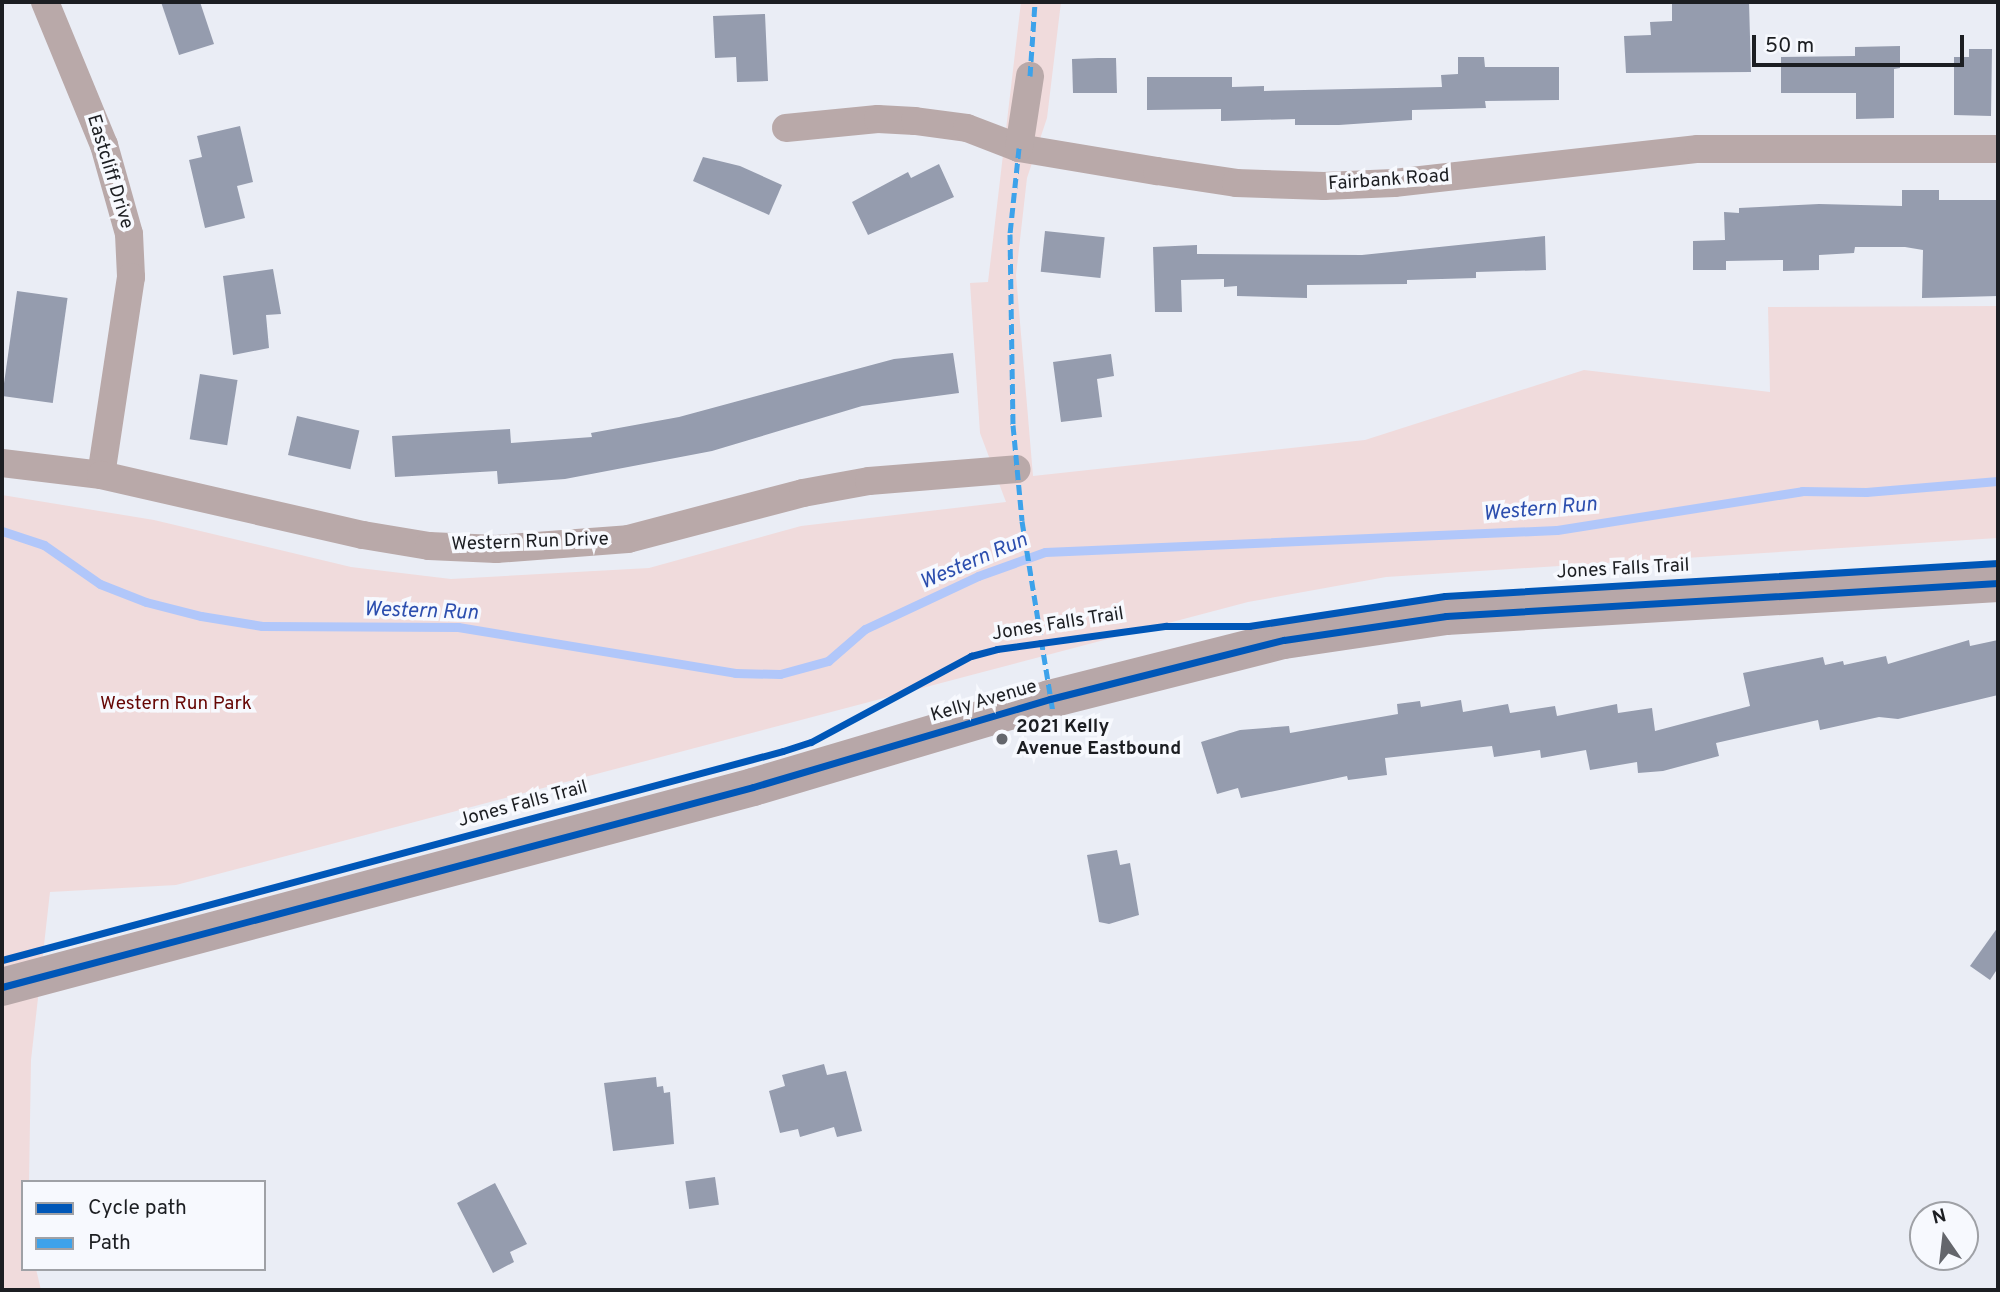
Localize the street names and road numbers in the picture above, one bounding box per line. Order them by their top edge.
street label: Eastcliff Drive [81,112,137,232]
street label: Fairbank Road [1328,165,1450,197]
street label: Western Run Drive [451,529,609,557]
street label: Jones Falls Trail [1556,555,1690,585]
street label: Jones Falls Trail [990,603,1126,647]
street label: Kelly Avenue [928,676,1040,728]
street label: Jones Falls Trail [455,777,591,833]

